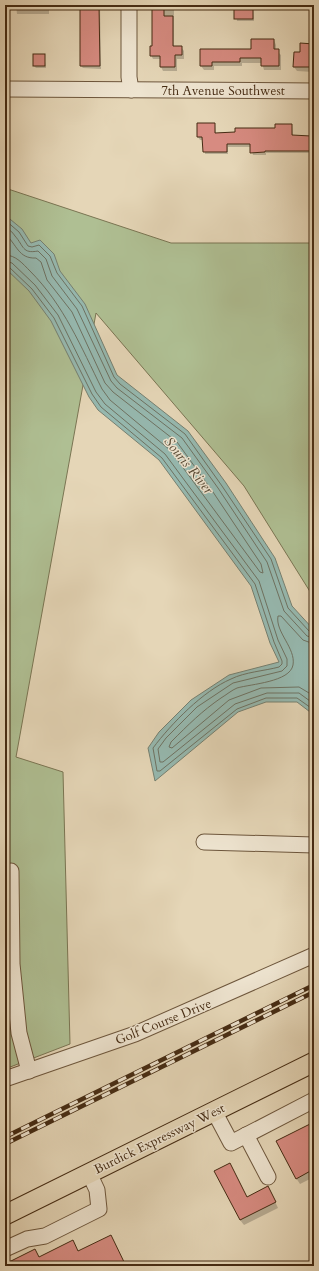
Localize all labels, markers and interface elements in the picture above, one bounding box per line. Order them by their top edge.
street label: 7th Avenue Southwest [161,82,285,100]
water label: Souris River [160,433,218,498]
street label: Golf Course Drive [113,994,214,1049]
street label: Burdick Expressway West [91,1099,228,1178]

